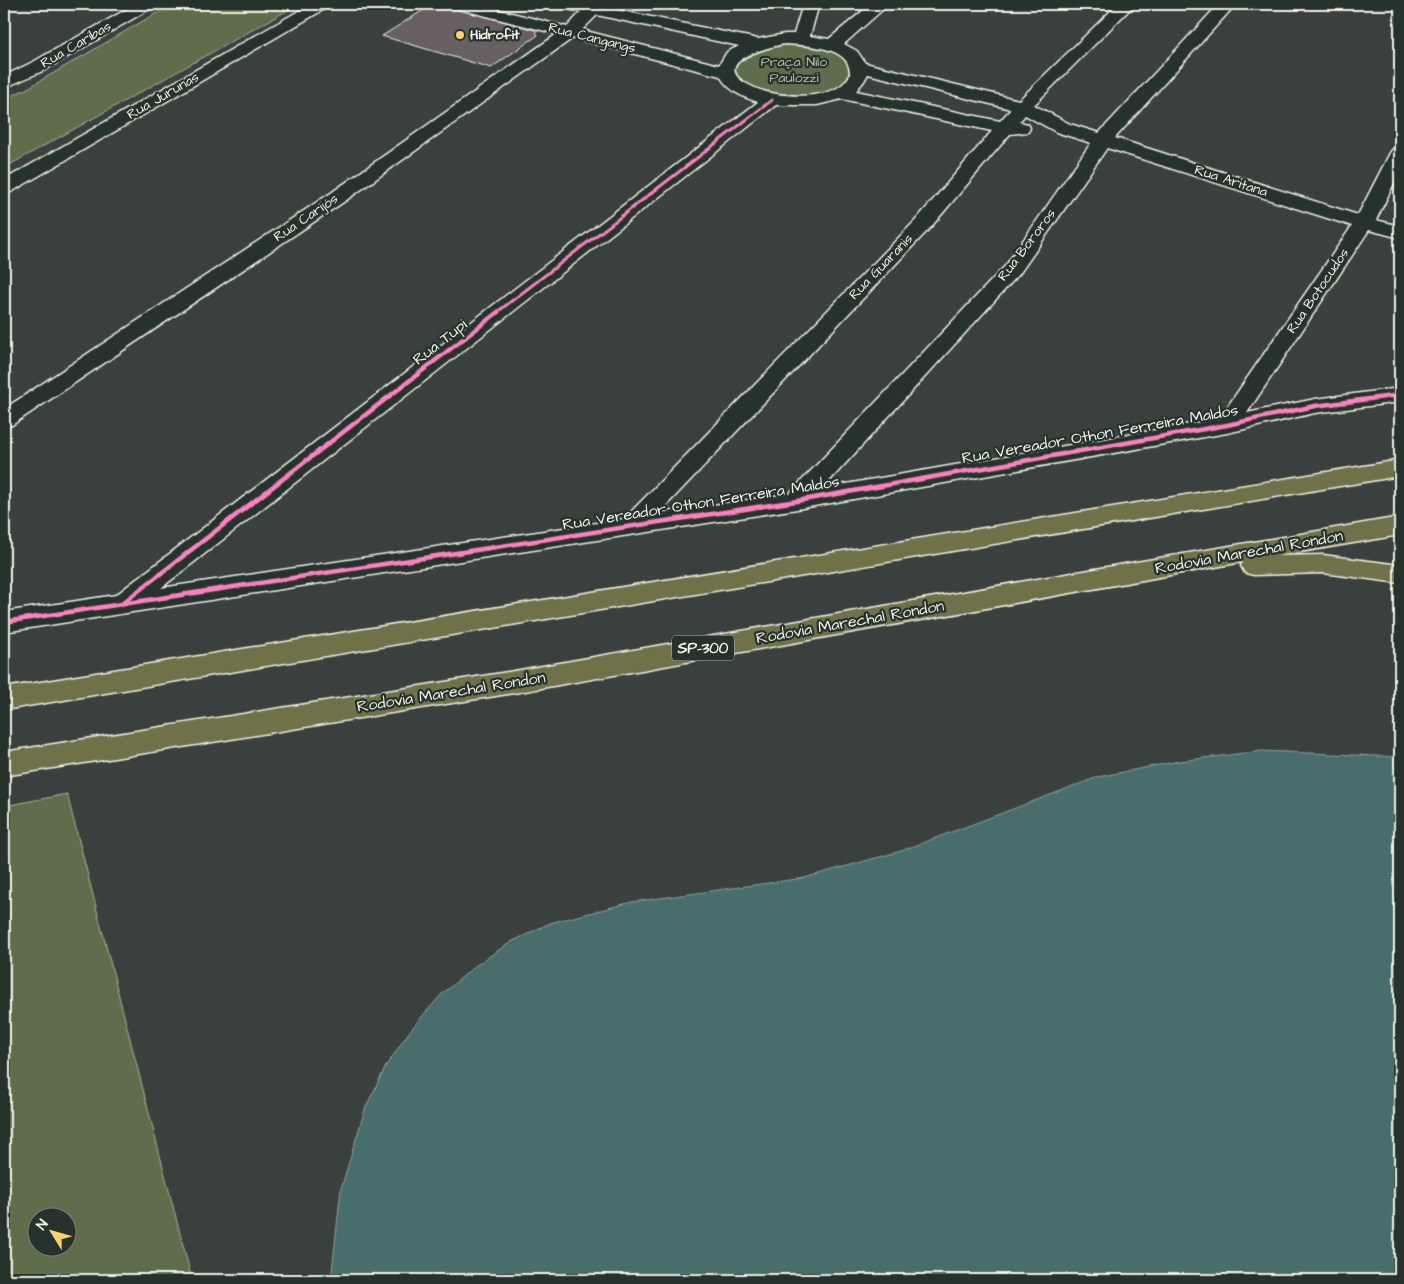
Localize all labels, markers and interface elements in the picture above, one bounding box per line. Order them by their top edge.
street label: Rua Caribas [37,17,115,73]
street label: Rua Cangangs [546,17,638,59]
place label: Hidrofit [470,25,520,45]
marker: Hidrofit [454,29,466,41]
park label: Praça Nilo Paulozzi [761,52,827,88]
street label: Rua Jurunas [123,67,203,125]
street label: Rua Aritana [1192,160,1270,202]
street label: Rua Carijós [270,189,342,247]
street label: Rua Bororos [993,205,1061,285]
street label: Rua Guaranis [844,230,918,304]
street label: Rua Botocudos [1282,244,1354,338]
street label: Rua Tupi [408,313,472,370]
street label: Rua Vereador Othon Ferreira Maldos [960,399,1240,469]
street label: Rua Vereador Othon Ferreira Maldos [561,470,841,536]
street label: Rodovia Marechal Rondon [1153,525,1345,579]
street label: Rodovia Marechal Rondon [754,595,946,649]
road number: SP-300 [672,636,734,660]
street label: Rodovia Marechal Rondon [355,666,547,718]
north arrow [28,1206,78,1256]
text: N [32,1215,53,1234]

